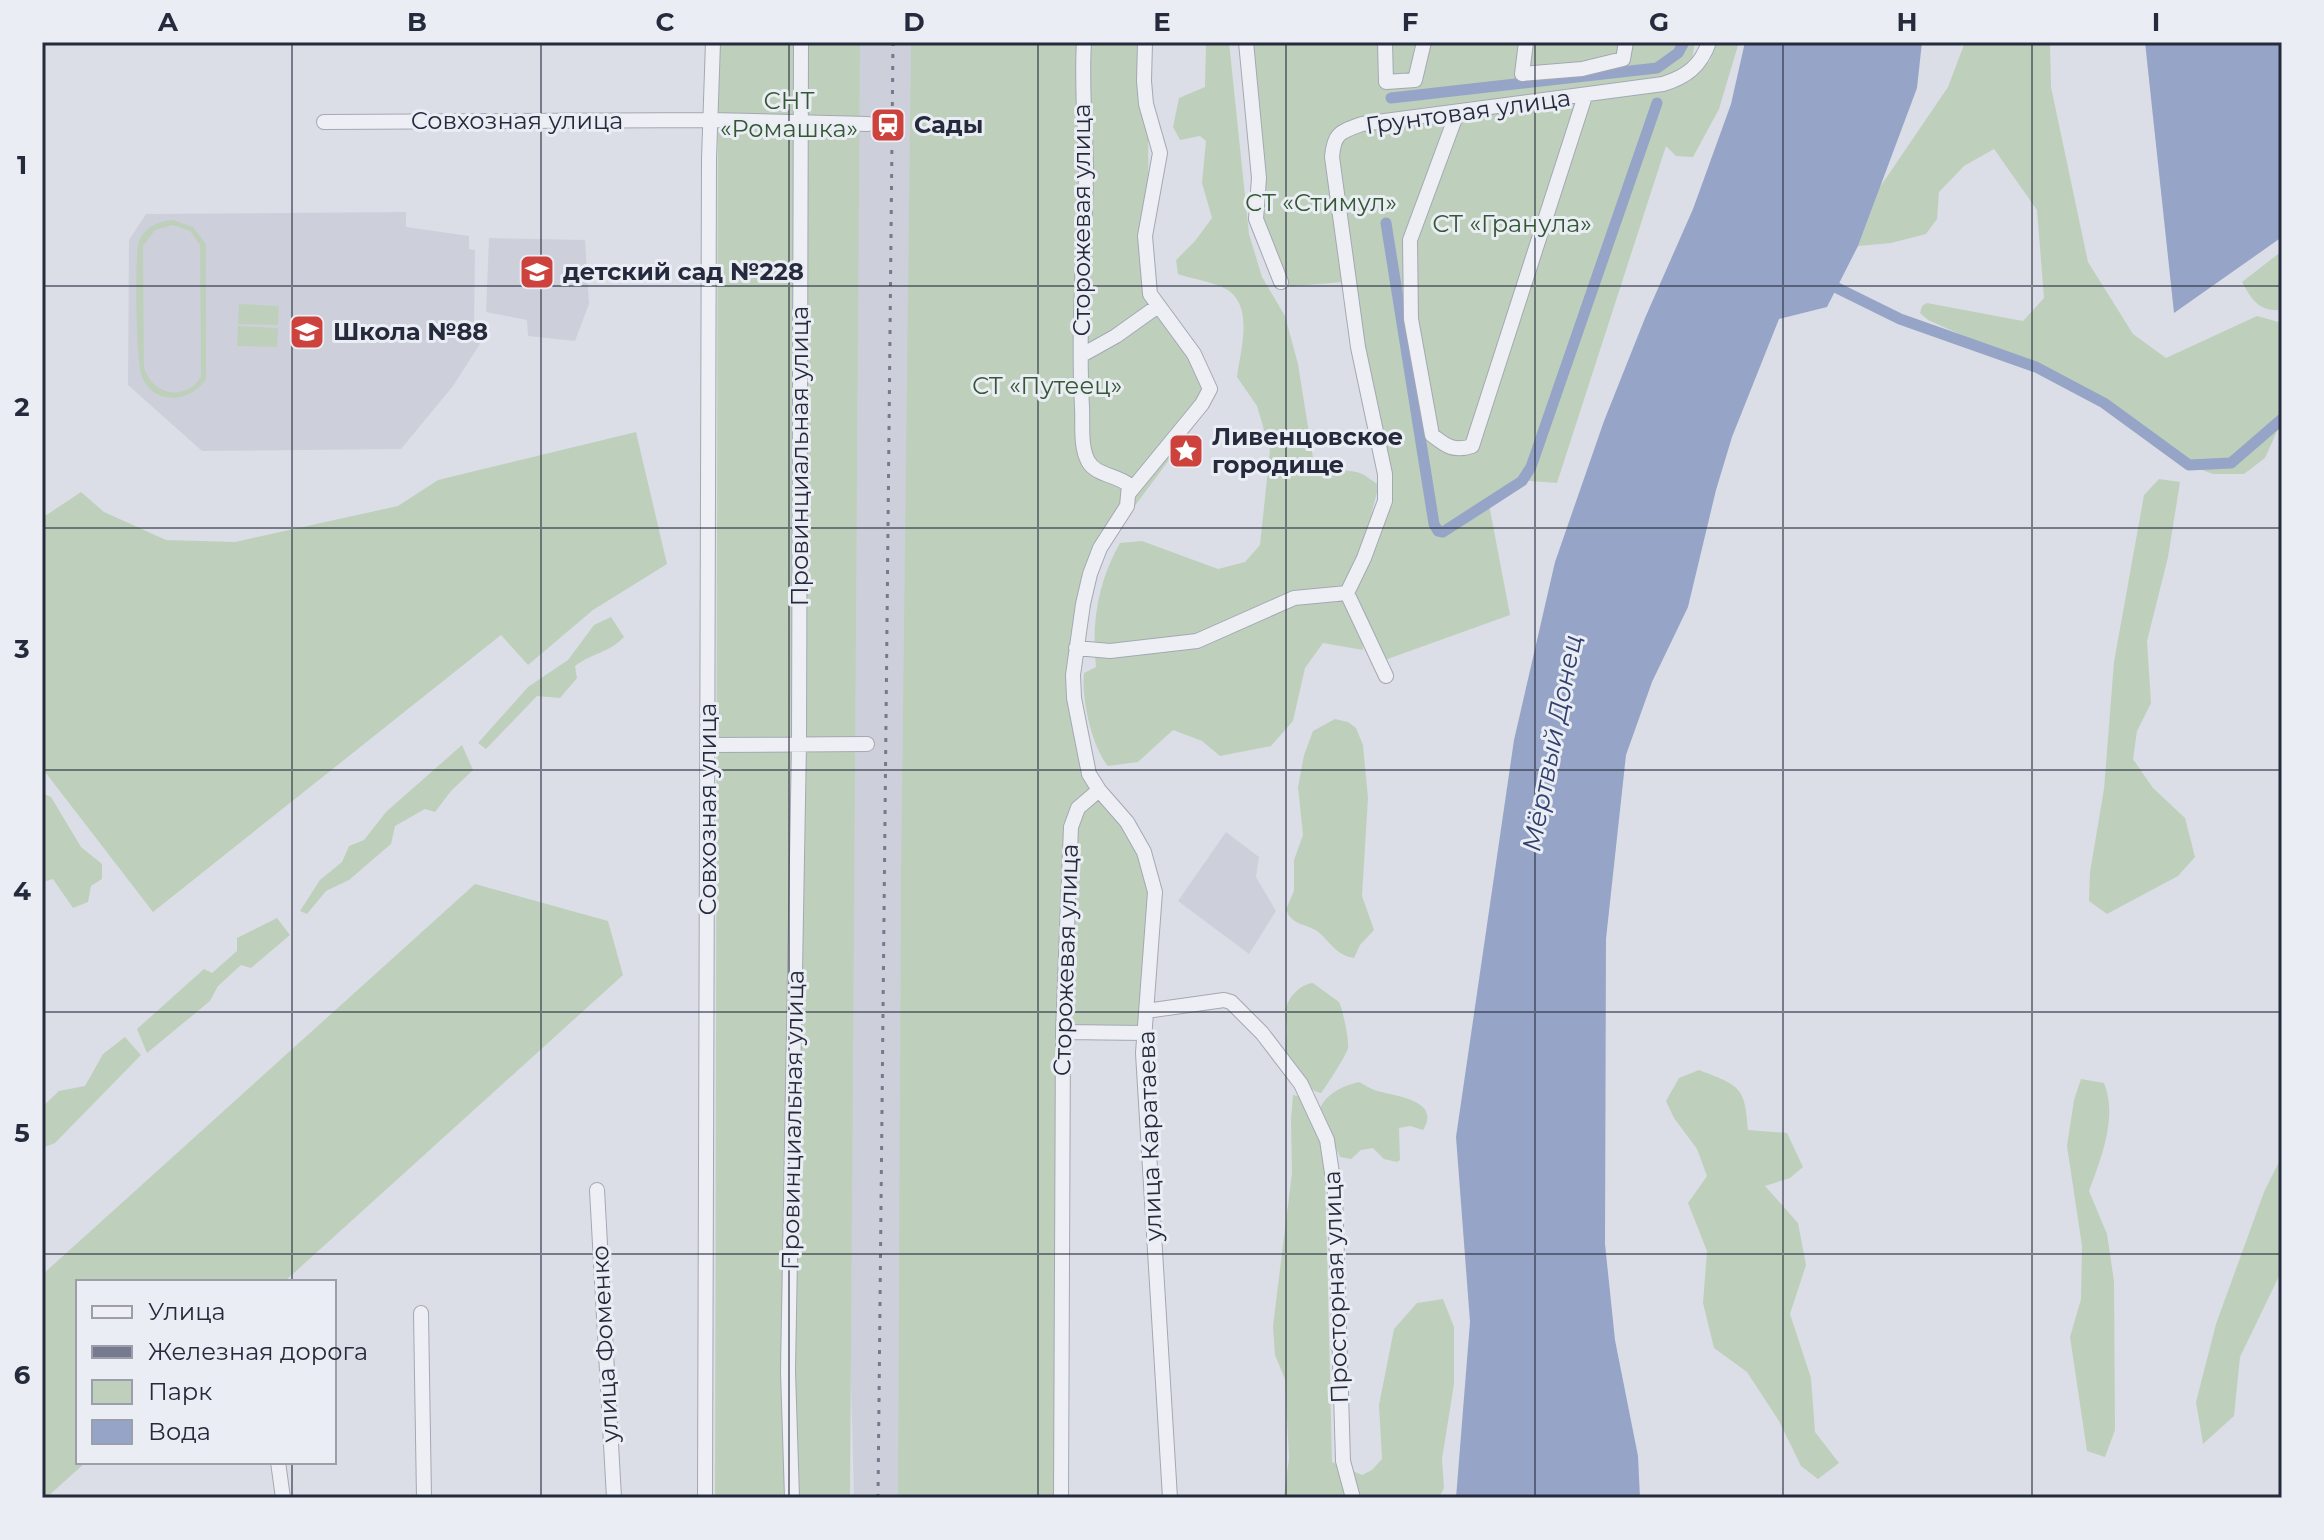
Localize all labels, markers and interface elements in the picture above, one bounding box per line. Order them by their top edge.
text: A [157,6,179,38]
text: B [407,6,427,38]
text: C [656,6,675,38]
text: D [903,6,925,38]
text: E [1153,6,1171,38]
text: F [1402,6,1418,38]
text: G [1649,6,1669,38]
text: H [1896,6,1918,38]
text: I [2152,6,2160,38]
street label: Грунтовая улица [1363,83,1572,140]
park label: СНТ «Ромашка» [720,86,858,143]
street label: Сторожевая улица [1067,104,1096,336]
street label: Совхозная улица [411,106,623,135]
station icon: Сады [869,106,907,144]
place label: Сады [914,110,983,139]
text: 1 [17,149,27,181]
park label: СТ «Стимул» [1245,188,1397,217]
park label: СТ «Гранула» [1432,209,1592,238]
school or university icon: детский сад №228 [518,253,556,291]
place label: детский сад №228 [563,257,804,286]
street label: Провинциальная улица [785,306,814,606]
school or university icon: Школа №88 [288,313,326,351]
place label: Школа №88 [333,317,488,346]
park label: СТ «Путеец» [972,371,1122,400]
text: 2 [14,391,30,423]
place label: Ливенцовское городище [1212,422,1403,479]
place icon: Ливенцовское городище [1167,432,1205,470]
water label: Мёртвый Донец [1515,632,1589,854]
text: 3 [13,633,30,665]
street label: Совхозная улица [693,703,722,915]
street label: Сторожевая улица [1047,843,1084,1077]
text: 4 [13,875,31,907]
street label: Провинциальная улица [775,970,810,1270]
street label: улица Каратаева [1131,1030,1168,1243]
text: 5 [14,1117,30,1149]
street label: Просторная улица [1317,1170,1354,1404]
street label: улица Фоменко [585,1245,624,1444]
legend [76,1280,336,1464]
text: Улица [148,1297,226,1326]
text: Железная дорога [148,1337,368,1366]
text: 6 [14,1359,31,1391]
text: Парк [148,1377,212,1406]
text: Вода [148,1417,211,1446]

